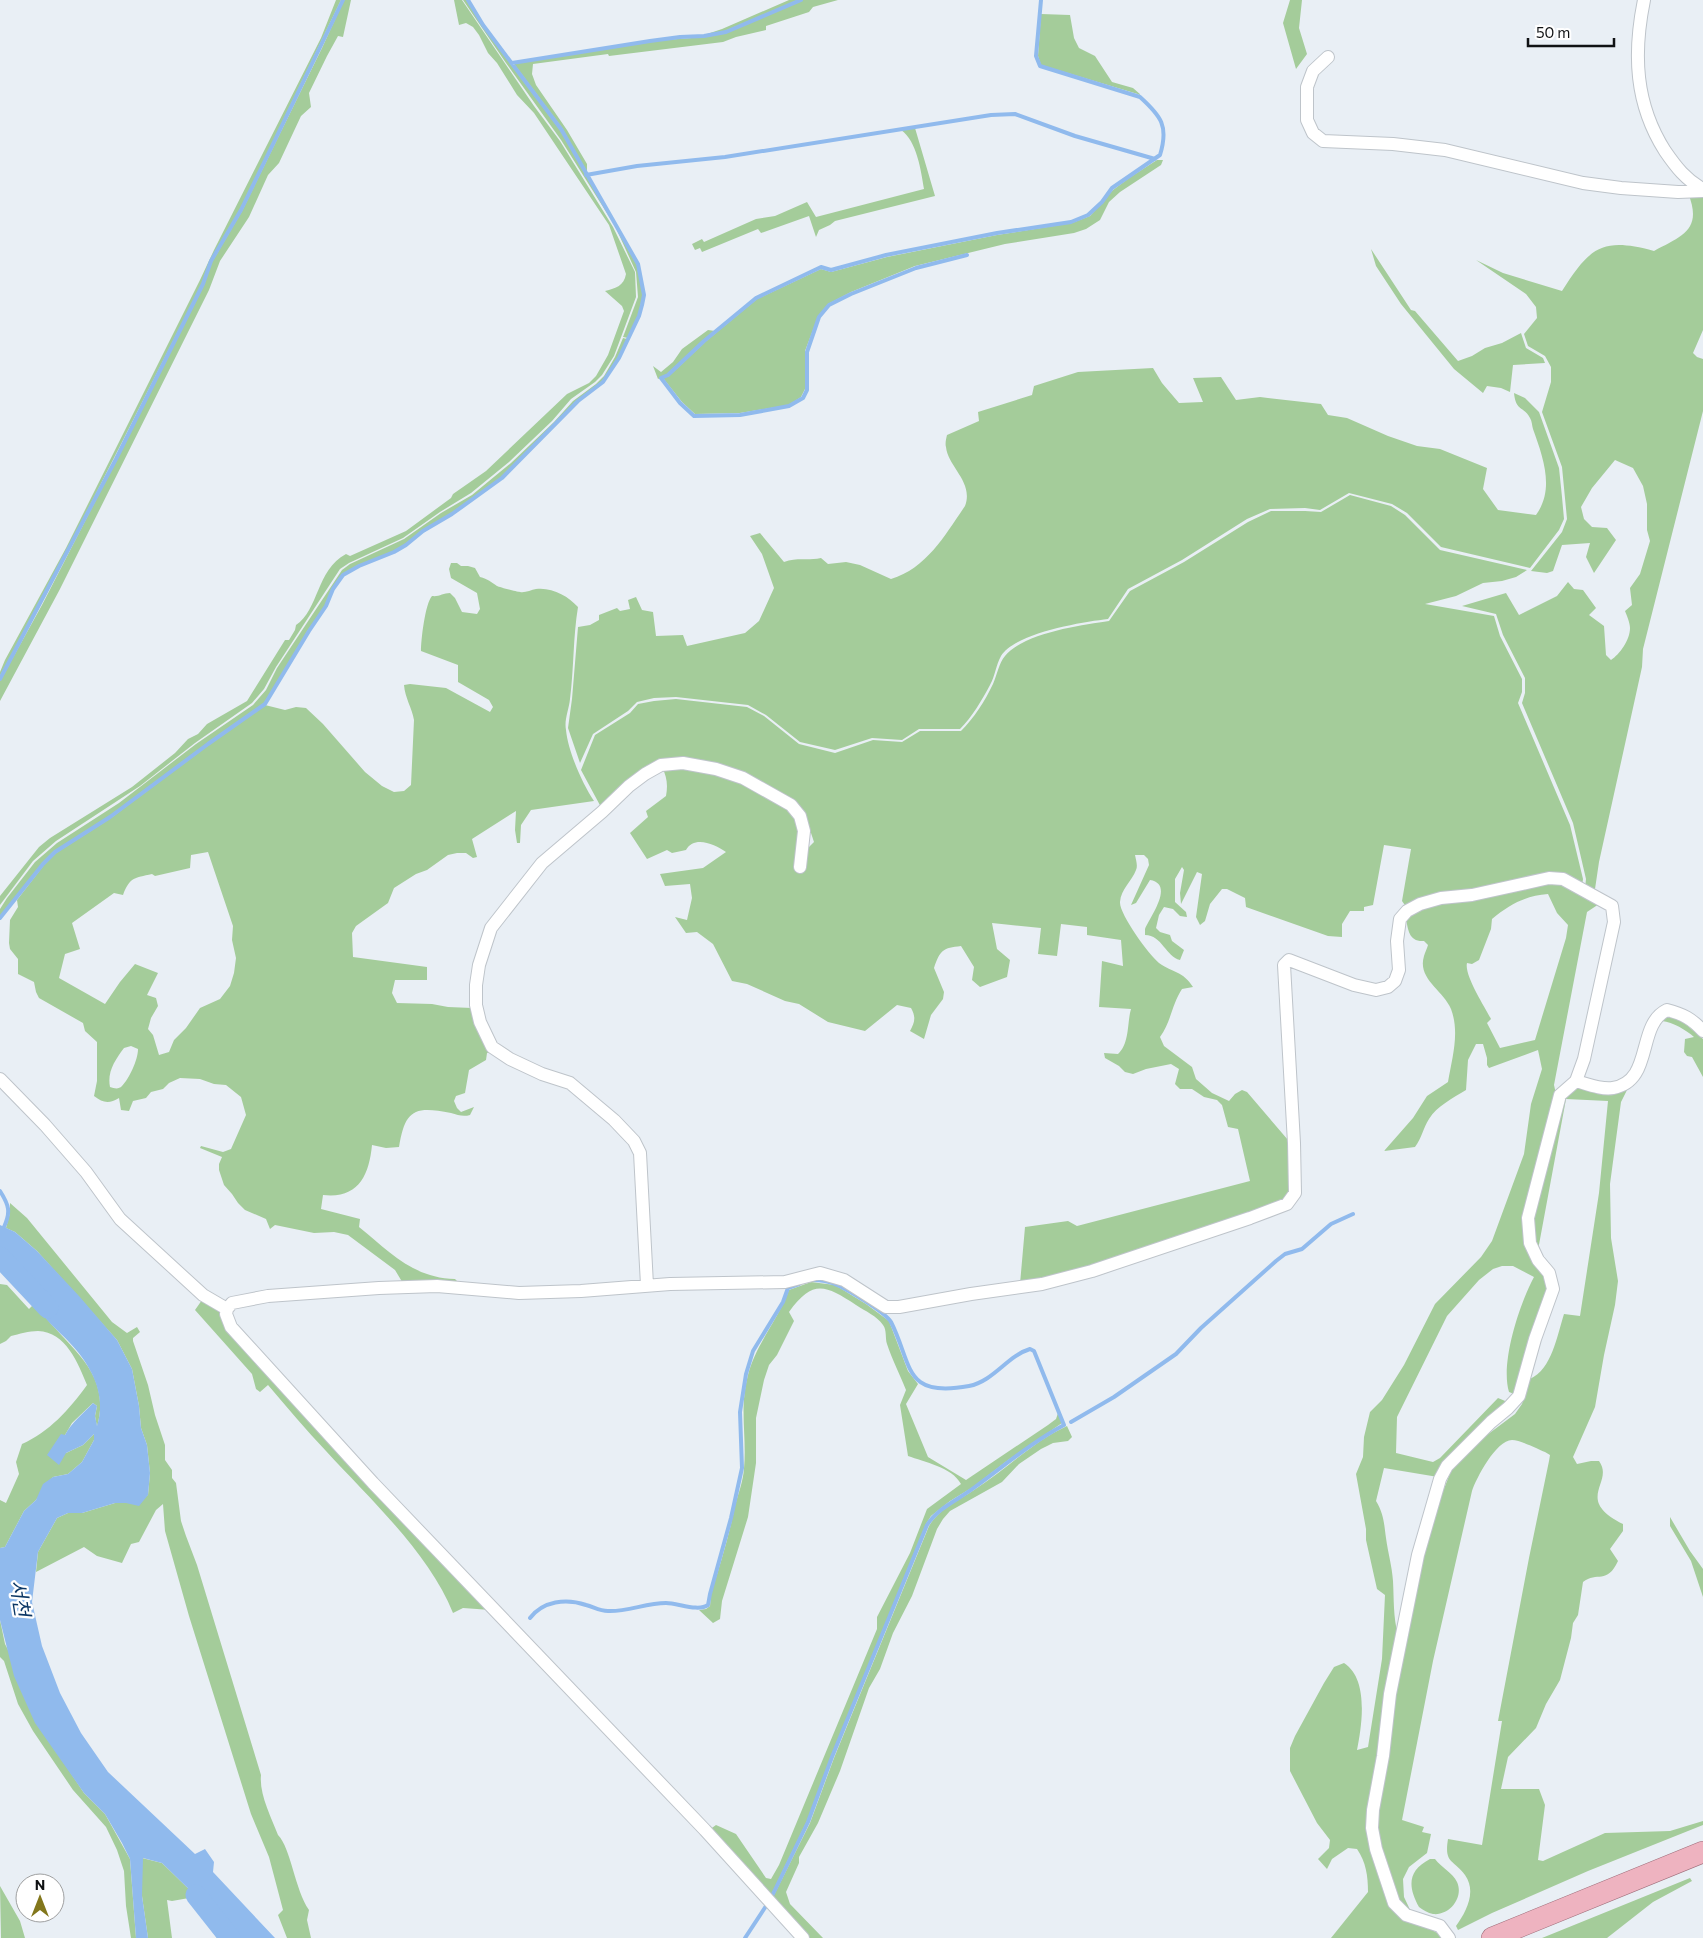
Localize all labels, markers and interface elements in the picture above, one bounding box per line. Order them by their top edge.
scale bar [1528,15,1614,47]
text: 50 m [1536,23,1570,41]
water label: 서천 [6,1578,36,1621]
north arrow [15,1873,65,1923]
text: N [35,1876,45,1893]

